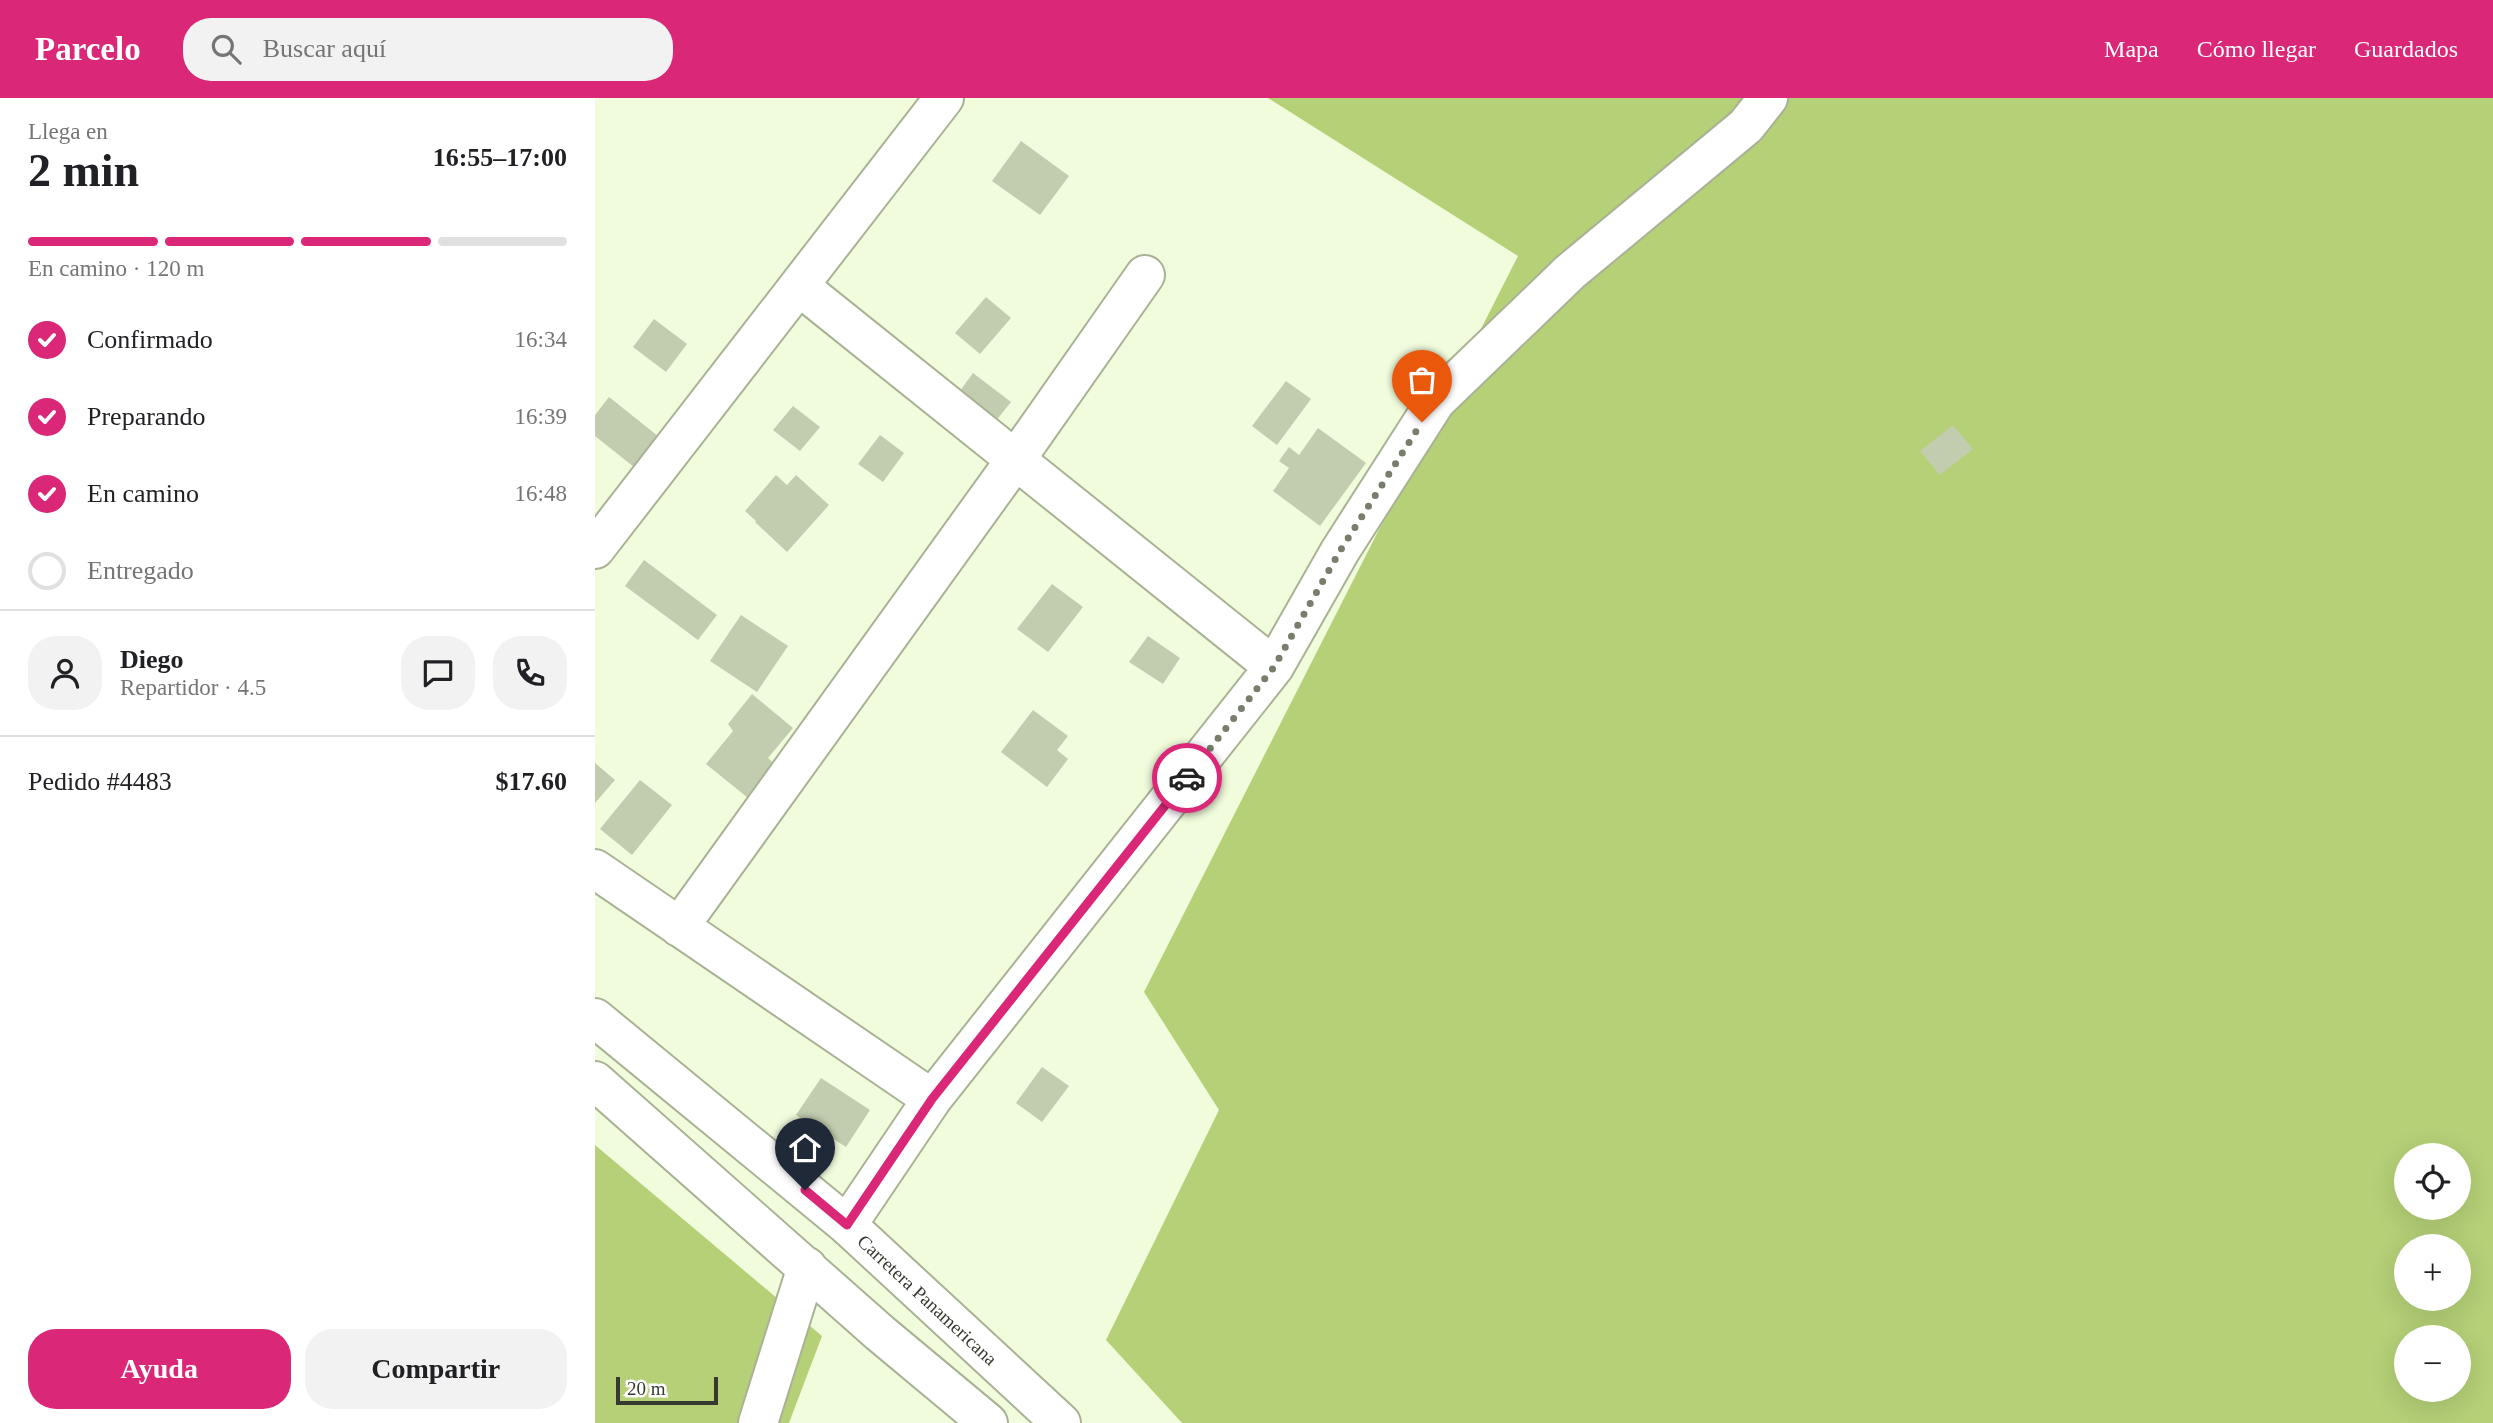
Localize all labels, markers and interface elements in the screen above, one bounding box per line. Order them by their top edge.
search box [183,18,673,81]
icon: search [207,30,245,68]
text: Parcelo [35,31,141,67]
text: Buscar aquí [263,34,386,63]
text: Mapa [2104,36,2159,62]
text: Cómo llegar [2197,36,2316,62]
text: Guardados [2354,36,2458,62]
text: Llega en [28,119,108,144]
text: 16:55–17:00 [433,143,567,172]
text: 2 min [28,145,139,196]
text: En camino · 120 m [28,256,204,281]
icon: check [28,321,66,359]
text: Confirmado [87,325,213,354]
text: 16:34 [515,327,567,352]
pin [1392,350,1452,422]
icon: bag [1403,361,1441,399]
icon: check [28,398,66,436]
text: Preparando [87,402,205,431]
text: 16:39 [515,404,567,429]
icon: check [28,475,66,513]
text: En camino [87,479,199,508]
text: 16:48 [515,481,567,506]
text: Entregado [87,556,194,585]
button: person [28,636,102,710]
button: chat [401,636,475,710]
button: phone [493,636,567,710]
text: Diego [120,645,184,674]
text: Repartidor · 4.5 [120,675,266,700]
courier [1152,743,1222,813]
icon: car [1168,759,1206,797]
text: Pedido #4483 [28,767,172,796]
text: $17.60 [496,767,567,796]
pin [775,1118,835,1190]
icon: home [786,1129,824,1167]
map controls [2394,1143,2471,1402]
button: locate [2394,1143,2471,1220]
street label: Carretera Panamericana [854,1230,1002,1370]
button: + [2394,1234,2471,1311]
button: − [2394,1325,2471,1402]
button: Ayuda [28,1329,291,1409]
button: Compartir [305,1329,567,1409]
scale bar [616,1374,717,1406]
text: 20 m [627,1378,666,1399]

